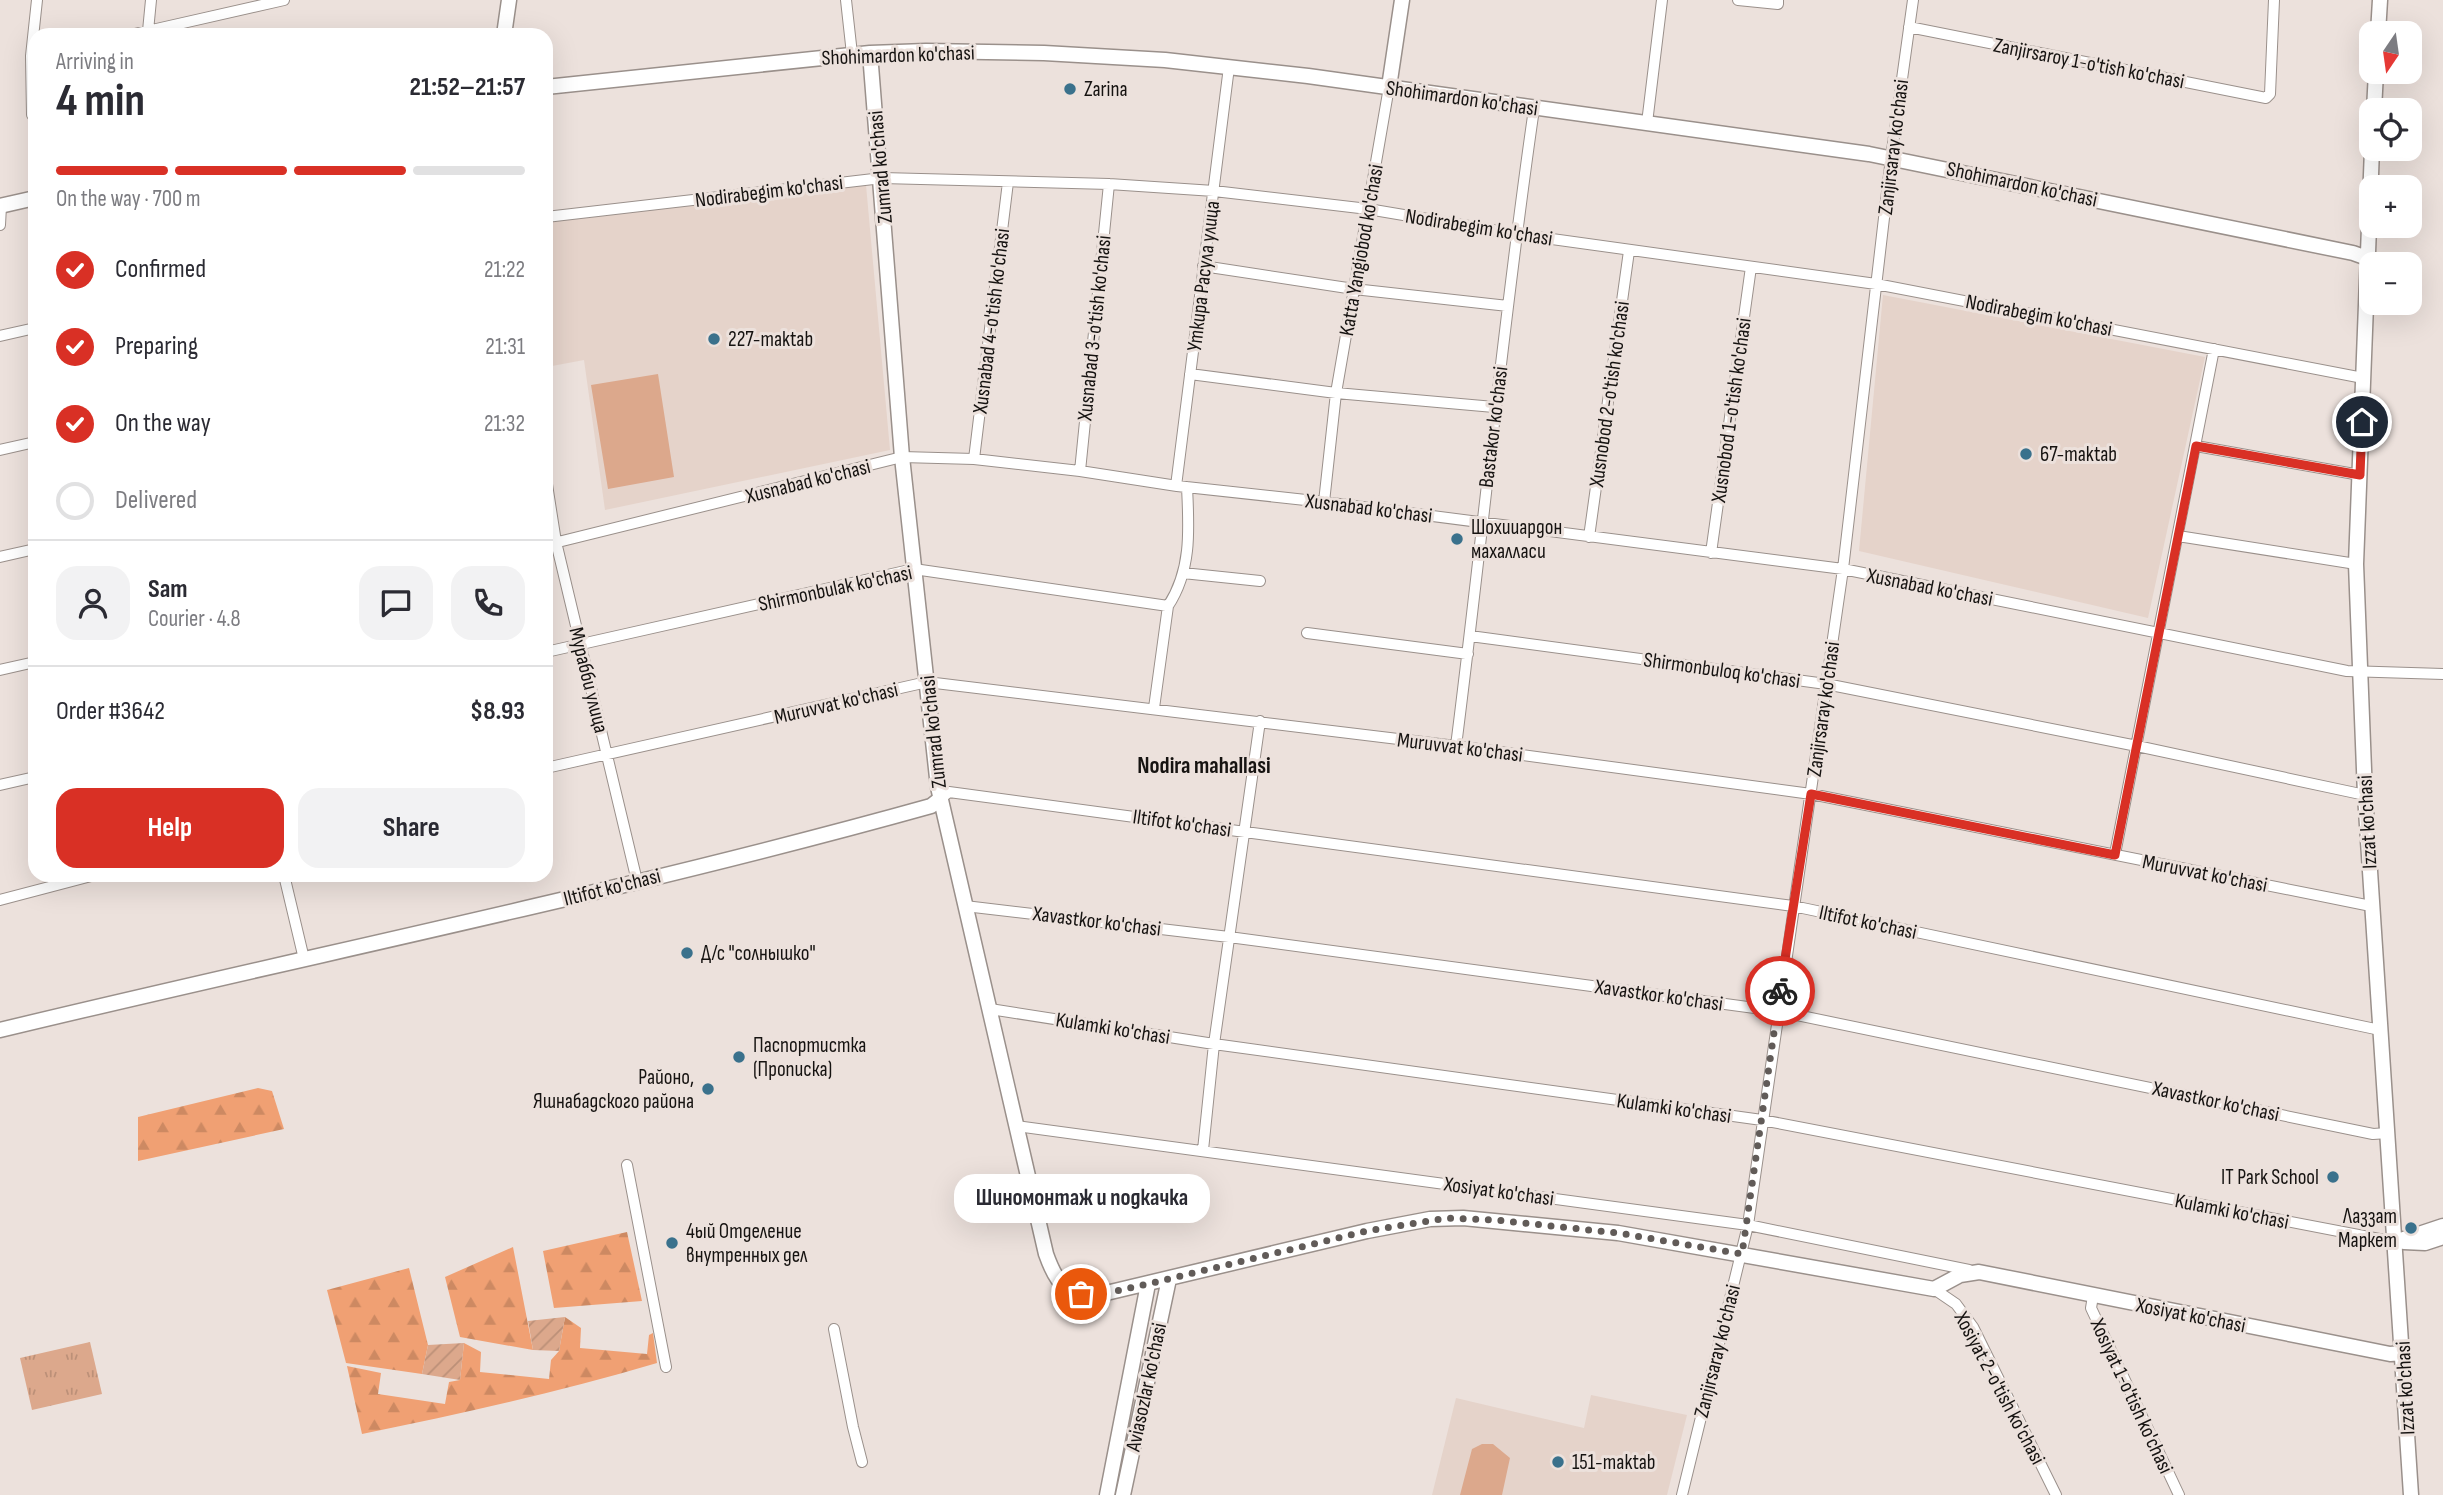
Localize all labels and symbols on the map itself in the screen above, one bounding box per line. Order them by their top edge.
north arrow [2359,21,2422,84]
street label: Zanjirsaroy 1-o'tish ko'chasi [1991,33,2187,94]
street label: Shohimardon ko'chasi [821,40,975,71]
street label: Shohimardon ko'chasi [1384,75,1540,122]
place label: Zarina [1084,77,1128,102]
street label: Zanjirsaray ko'chasi [1873,78,1914,216]
marker: Zarina [1062,81,1078,97]
street label: Zumrad ko'chasi [863,109,898,224]
street label: Shohimardon ko'chasi [1944,156,2099,213]
street label: Katta Yangiobod ko'chasi [1334,162,1389,338]
street label: Nodirabegim ko'chasi [694,170,844,213]
street label: Уткира Расула улица [1182,199,1225,353]
street label: Nodirabegim ko'chasi [1404,204,1554,251]
street label: Xusnabad 4-o'tish ko'chasi [968,227,1015,416]
street label: Xusnabad 3-o'tish ko'chasi [1072,234,1117,423]
street label: Nodirabegim ko'chasi [1964,289,2114,342]
street label: Xusnobod 2-o'tish ko'chasi [1584,300,1635,490]
street label: Xusnobod 1-o'tish ko'chasi [1706,316,1757,505]
place label: 227-maktab [728,327,813,352]
marker: 227-maktab [706,331,722,347]
street label: Bastakor ko'chasi [1474,365,1513,489]
pin [2332,392,2392,452]
place label: 67-maktab [2040,442,2117,467]
marker: 67-maktab [2018,446,2034,462]
street label: Xusnabad ko'chasi [742,454,873,509]
street label: Xusnabad ko'chasi [1303,488,1434,529]
place label: Шохииардон махалласи [1471,515,1562,564]
marker: Шохииардон махалласи [1449,531,1465,547]
street label: Shirmonbulak ko'chasi [756,560,914,617]
street label: Xusnabad ko'chasi [1864,563,1995,612]
street label: Мурабби улица [563,625,614,735]
street label: Zanjirsaray ko'chasi [1802,640,1845,778]
street label: Shirmonbuloq ko'chasi [1642,647,1802,694]
street label: Zumrad ko'chasi [915,674,952,790]
street label: Muruvvat ko'chasi [772,677,901,730]
street label: Muruvvat ko'chasi [1396,727,1524,768]
district label: Nodira mahallasi [1137,752,1271,780]
street label: Izzat ko'chasi [2353,775,2382,869]
street label: Iltifot ko'chasi [1131,804,1233,843]
street label: Muruvvat ko'chasi [2140,849,2269,898]
street label: Iltifot ko'chasi [561,863,663,912]
street label: Iltifot ko'chasi [1817,900,1919,945]
street label: Xavastkor ko'chasi [1030,901,1162,942]
place label: Д/с "солнышко" [701,941,816,966]
marker: Д/с "солнышко" [679,945,695,961]
courier [1745,956,1815,1026]
street label: Xavastkor ko'chasi [1592,974,1724,1017]
street label: Kulamki ko'chasi [1054,1007,1172,1050]
place label: Паспортистка (Прописка) [753,1033,866,1082]
marker: Паспортистка (Прописка) [731,1049,747,1065]
place label: Районо, Яшнабадского района [533,1065,694,1114]
street label: Xavastkor ko'chasi [2149,1076,2282,1127]
marker: Районо, Яшнабадского района [700,1081,716,1097]
street label: Kulamki ko'chasi [1615,1088,1733,1129]
place label: IT Park School [2221,1165,2319,1190]
marker: IT Park School [2325,1169,2341,1185]
street label: Xosiyat ko'chasi [1441,1171,1556,1212]
callout: Шиномонтаж и подкачка [953,1175,1209,1224]
street label: Kulamki ko'chasi [2173,1188,2291,1235]
place label: Лаззат Маркет [2338,1204,2397,1253]
place label: 4ый Отделение внутренных дел [686,1219,808,1268]
marker: Лаззат Маркет [2403,1220,2419,1236]
marker: 4ый Отделение внутренных дел [664,1235,680,1251]
pin [1051,1264,1111,1324]
street label: Zanjirsaray ko'chasi [1689,1282,1746,1420]
street label: Xosiyat ko'chasi [2133,1292,2248,1338]
street label: Xosiyat 2-o'tish ko'chasi [1948,1307,2050,1469]
street label: Xosiyat 1-o'tish ko'chasi [2084,1314,2178,1478]
street label: Aviasozlar ko'chasi [1120,1321,1172,1454]
street label: Izzat ko'chasi [2391,1341,2420,1435]
place label: 151-maktab [1572,1450,1656,1475]
marker: 151-maktab [1550,1454,1566,1470]

